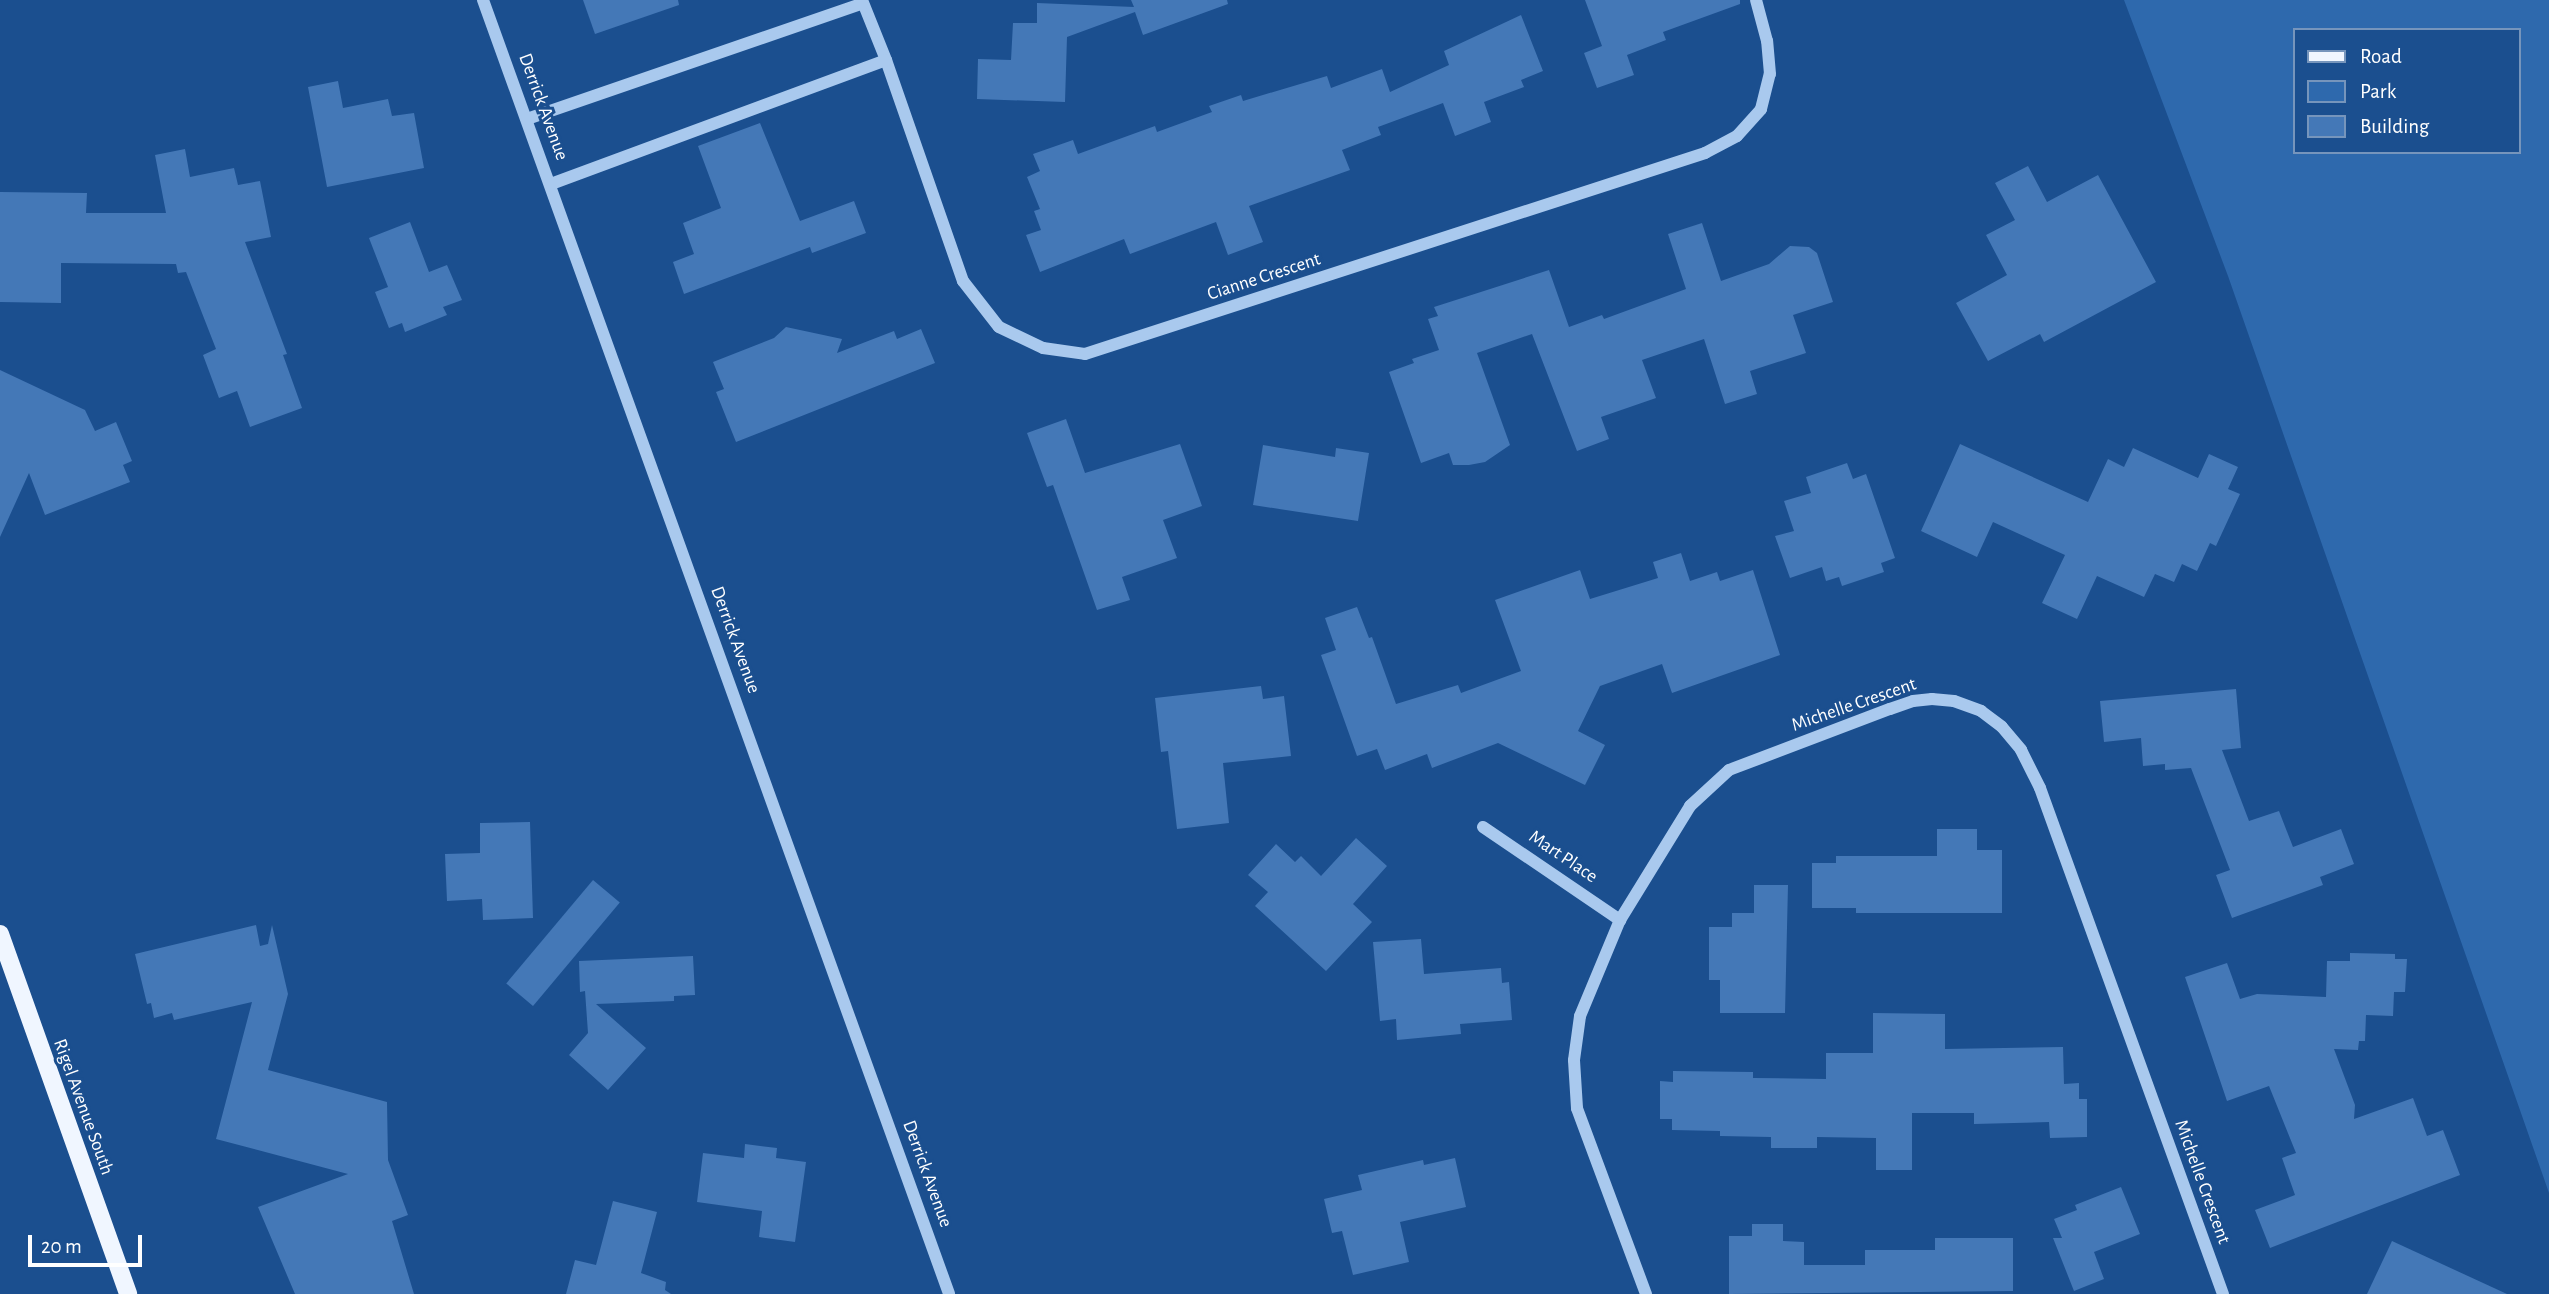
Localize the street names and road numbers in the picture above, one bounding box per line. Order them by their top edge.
street label: Derrick Avenue [513,50,573,164]
street label: Cianne Crescent [1204,248,1324,306]
street label: Derrick Avenue [705,583,765,697]
street label: Michelle Crescent [1789,673,1919,737]
street label: Mart Place [1524,826,1602,888]
street label: Rigel Avenue South [48,1036,118,1178]
street label: Derrick Avenue [897,1117,957,1231]
street label: Michelle Crescent [2169,1117,2235,1247]

